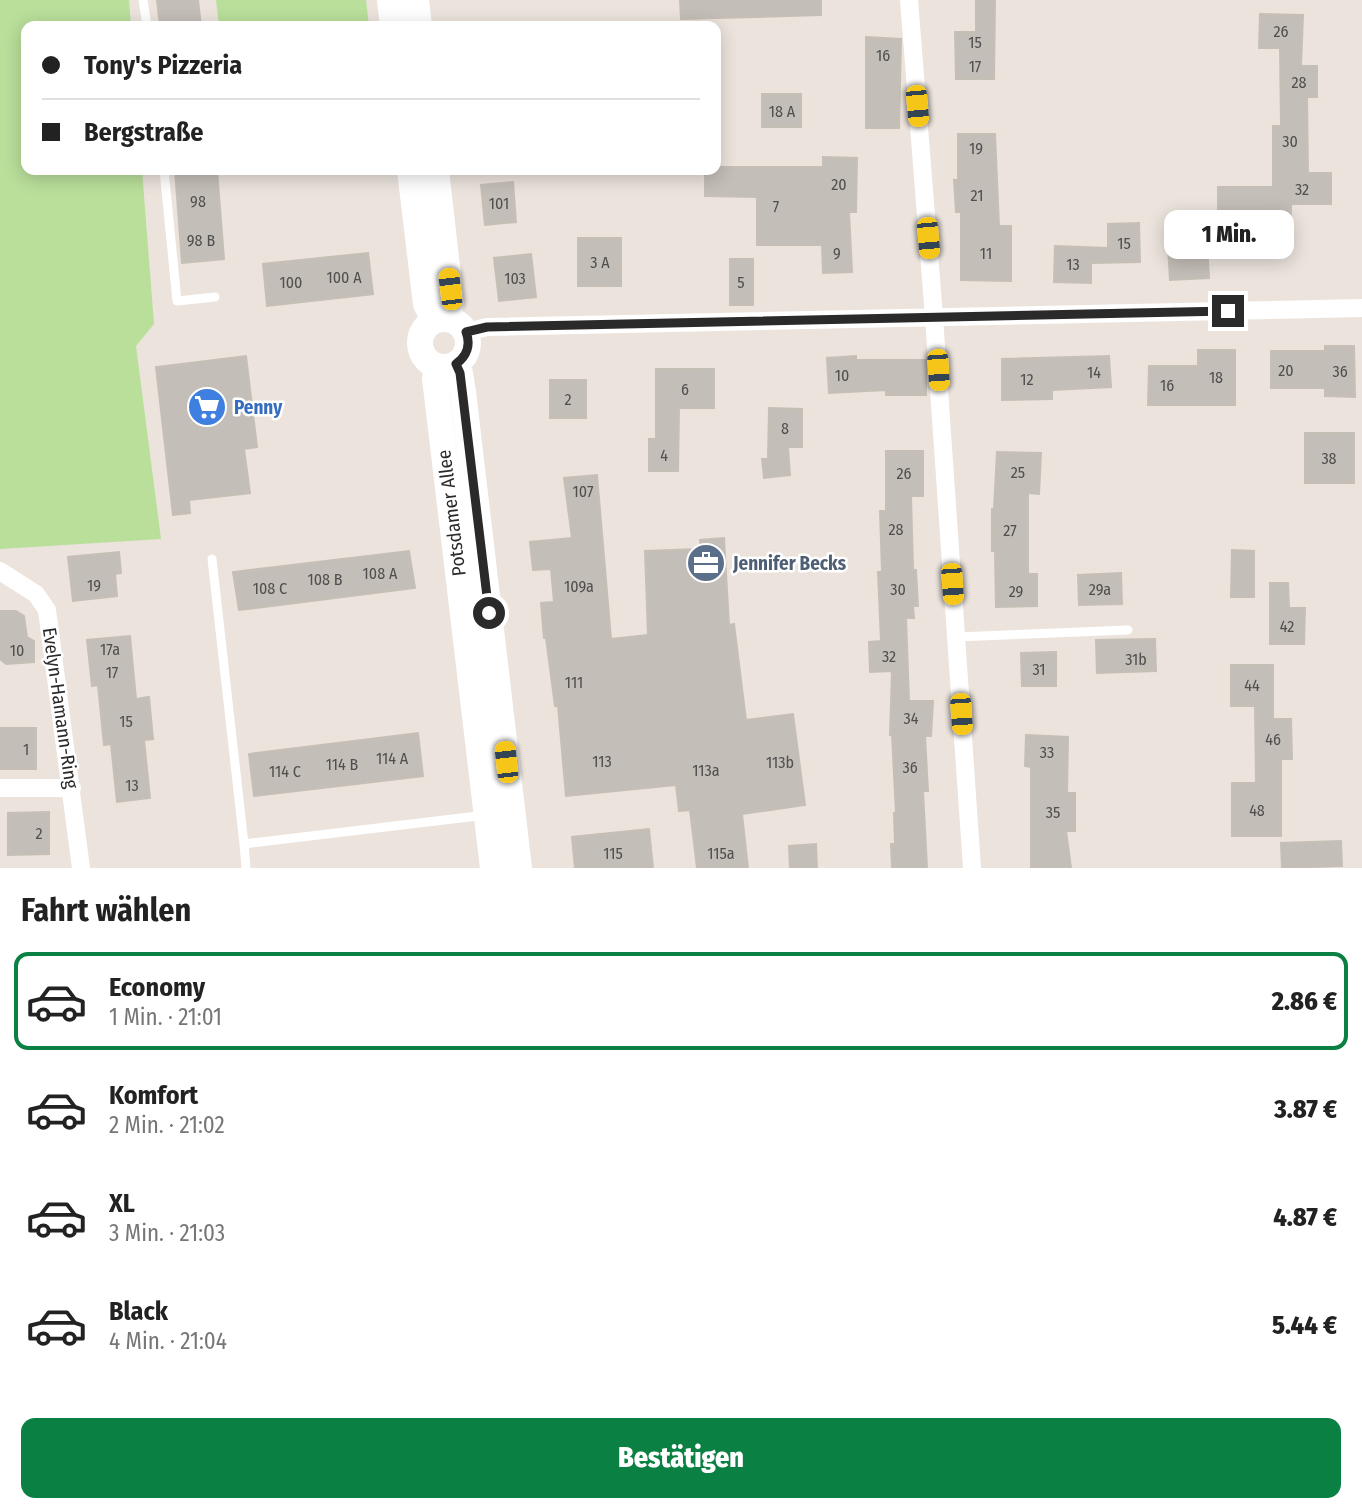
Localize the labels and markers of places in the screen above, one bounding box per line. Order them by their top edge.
supermarket icon: Penny [186,386,228,428]
place label: Penny [234,396,283,419]
office icon: Jennifer Becks [685,542,727,584]
place label: Jennifer Becks [732,552,847,575]

